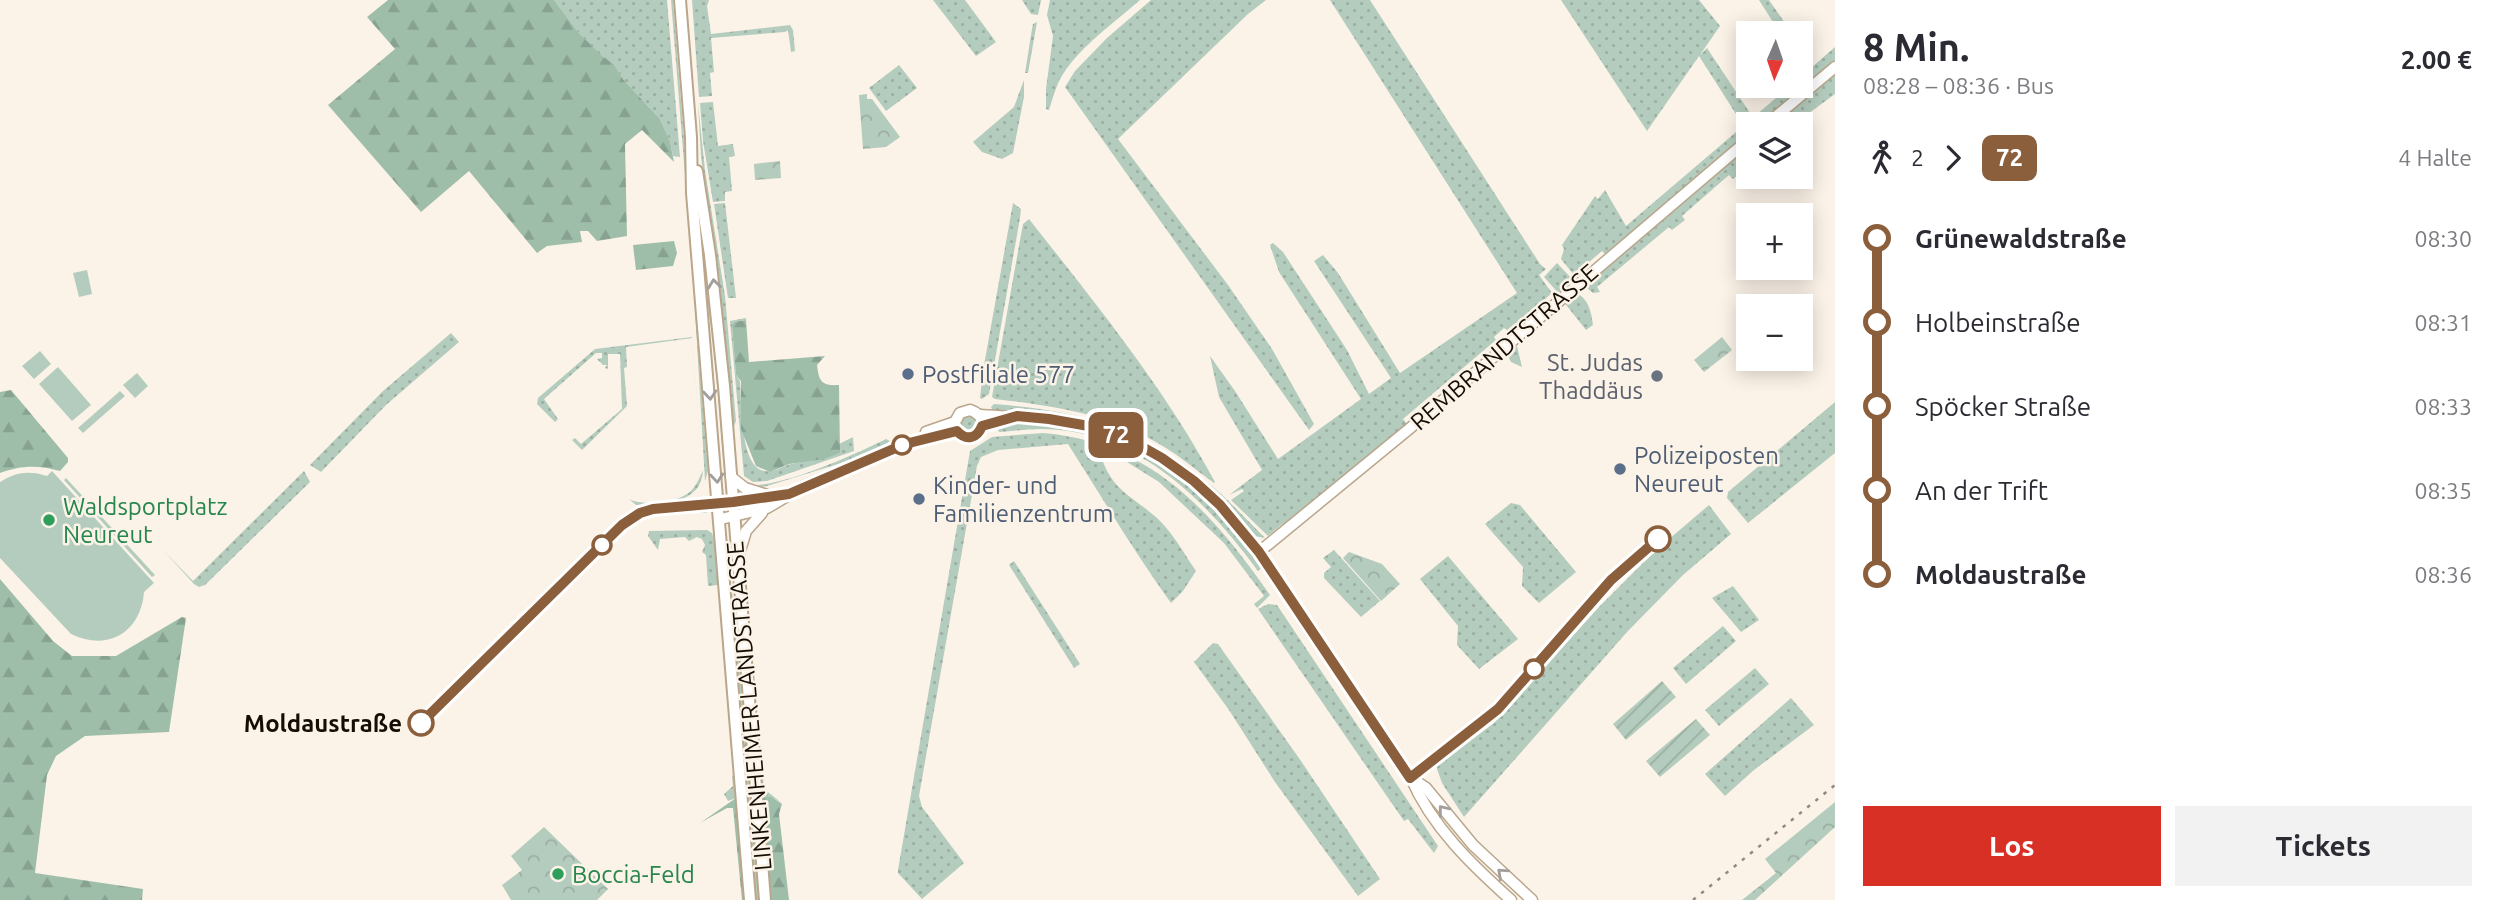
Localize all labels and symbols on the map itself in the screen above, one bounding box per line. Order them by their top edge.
north arrow [1736,21,1813,98]
street label: REMBRANDTSTRASSE [1405,258,1603,436]
one-way arrow [706,278,721,290]
place label: St. Judas Thaddäus [1539,349,1643,404]
place label: Postfiliale 577 [922,361,1075,388]
marker: Postfiliale 577 [900,366,916,382]
marker: St. Judas Thaddäus [1649,368,1665,384]
one-way arrow [702,390,717,401]
line badge: 72 [1084,412,1148,458]
unlabelled marker [892,435,912,455]
place label: Polizeiposten Neureut [1634,442,1779,497]
marker: Polizeiposten Neureut [1612,461,1628,477]
place label: Kinder- und Familienzentrum [933,472,1113,527]
one-way arrow [709,473,724,484]
marker: Kinder- und Familienzentrum [911,491,927,507]
place label: Waldsportplatz Neureut [63,493,228,548]
marker: Waldsportplatz Neureut [41,512,57,528]
unlabelled marker [1645,526,1671,552]
unlabelled marker [592,535,612,555]
street label: LINKENHEIMER LANDSTRASSE [721,540,777,872]
unlabelled marker [1524,659,1544,679]
place label: Moldaustraße [244,710,402,737]
marker: Moldaustraße [408,710,434,736]
one-way arrow [1439,805,1451,818]
place label: Boccia-Feld [572,861,695,888]
marker: Boccia-Feld [550,866,566,882]
one-way arrow [1497,869,1510,881]

